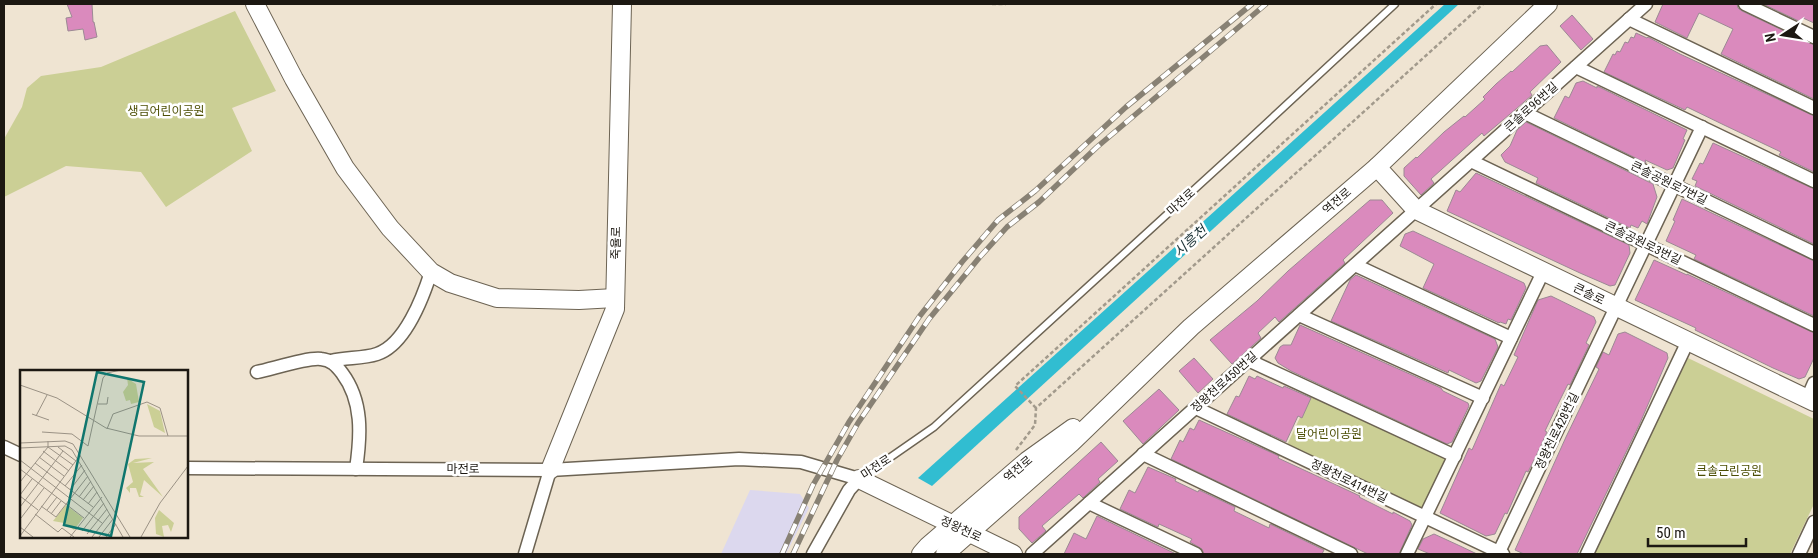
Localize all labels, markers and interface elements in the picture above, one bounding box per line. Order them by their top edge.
north arrow [1758,10,1808,60]
text: N [1762,32,1779,44]
street label: 큰솔로96번길 [1501,79,1561,135]
park label: 생금어린이공원 [127,104,205,118]
street label: 큰솔공원로7번길 [1629,158,1709,208]
street label: 역전로 [1320,185,1354,217]
street label: 마전로 [1164,186,1198,218]
street label: 큰솔공원로3번길 [1603,218,1683,268]
water label: 시흥천 [1170,221,1211,260]
street label: 죽율로 [609,226,623,260]
street label: 큰솔로 [1571,280,1607,308]
street label: 정왕천로450번길 [1188,349,1260,415]
inset map [20,370,188,538]
street label: 정왕천로428번길 [1532,390,1582,472]
park label: 달어린이공원 [1296,427,1362,441]
street label: 마전로 [858,452,894,482]
street label: 역전로 [1001,453,1035,485]
street label: 정왕천로414번길 [1308,456,1390,506]
street label: 마전로 [446,462,480,476]
park label: 큰솔근린공원 [1696,464,1762,478]
street label: 정왕천로 [938,513,984,545]
scale bar [1648,516,1746,548]
text: 50 m [1656,524,1686,542]

